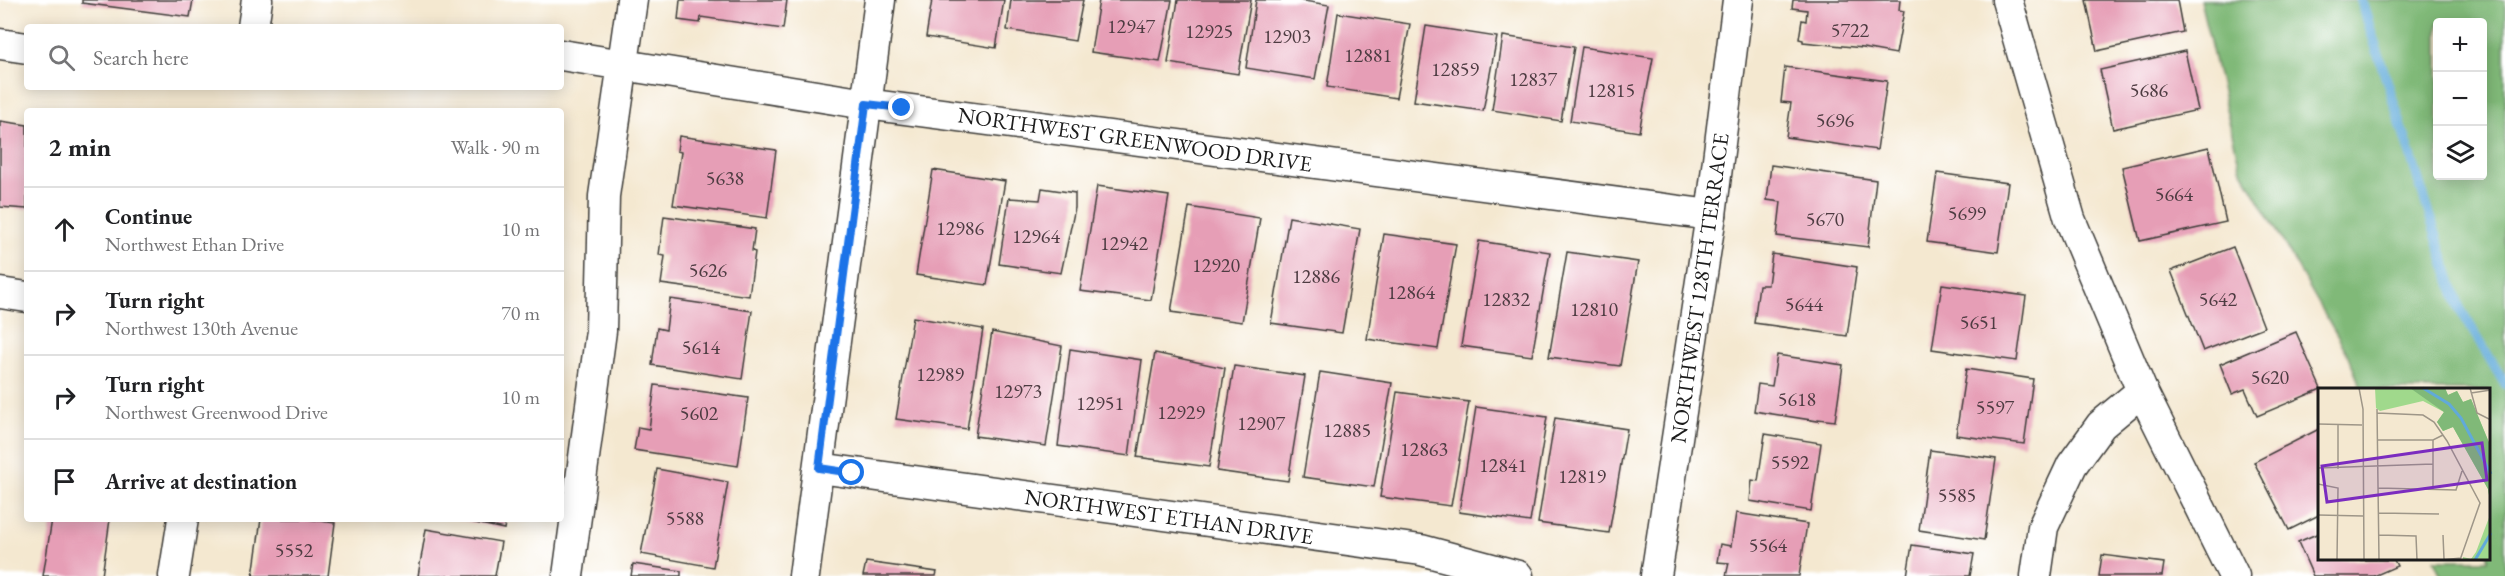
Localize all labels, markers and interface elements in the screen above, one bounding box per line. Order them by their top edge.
house number: 12947 [1107,13,1155,39]
house number: 5722 [1831,17,1870,43]
house number: 12925 [1185,18,1233,44]
map controls [2433,18,2487,180]
button: + [2433,18,2487,72]
house number: 12903 [1263,23,1311,49]
search box [24,24,564,90]
icon: search [45,41,78,74]
house number: 12881 [1344,42,1392,68]
text: Search here [93,43,188,72]
house number: 12859 [1431,56,1479,82]
house number: 12837 [1509,66,1557,92]
button: − [2433,72,2487,126]
house number: 12815 [1587,77,1635,103]
house number: 5686 [2130,77,2169,103]
route end [888,94,914,120]
street label: NORTHWEST GREENWOOD DRIVE [956,100,1314,179]
house number: 5696 [1816,107,1855,133]
button: layers [2433,126,2487,180]
text: 2 min [48,130,111,164]
street label: NORTHWEST 128TH TERRACE [1663,131,1736,445]
text: Walk · 90 m [451,134,540,160]
house number: 5638 [706,165,744,191]
house number: 5664 [2155,181,2194,207]
house number: 5699 [1948,200,1987,226]
text: Continue [105,202,192,231]
house number: 5670 [1806,206,1845,232]
icon: ahead [48,213,81,246]
house number: 12986 [936,215,984,241]
text: 10 m [501,216,540,242]
house number: 12964 [1012,223,1060,249]
house number: 12942 [1100,230,1148,256]
text: Northwest Ethan Drive [105,231,284,257]
house number: 12920 [1192,252,1240,278]
house number: 5626 [689,257,728,283]
house number: 12886 [1292,263,1340,289]
house number: 12864 [1387,279,1435,305]
text: Turn right [105,286,204,315]
house number: 12832 [1482,286,1530,312]
house number: 5642 [2199,286,2238,312]
house number: 5644 [1785,291,1824,317]
house number: 12810 [1570,296,1618,322]
icon: right [48,297,81,330]
text: 70 m [501,300,540,326]
house number: 5651 [1960,309,1998,335]
text: Northwest 130th Avenue [105,315,298,341]
house number: 5614 [682,334,721,360]
house number: 12989 [916,361,964,387]
house number: 5620 [2251,364,2290,390]
text: Turn right [105,370,204,399]
house number: 12973 [994,378,1042,404]
icon: right [48,381,81,414]
text: 10 m [501,384,540,410]
house number: 5618 [1778,386,1816,412]
inset map [2318,388,2490,561]
house number: 12951 [1076,390,1124,416]
house number: 5597 [1976,394,2015,420]
text: Northwest Greenwood Drive [105,399,328,425]
house number: 12929 [1157,399,1205,425]
house number: 5602 [680,400,719,426]
house number: 12907 [1237,410,1285,436]
house number: 12885 [1323,417,1371,443]
house number: 12863 [1400,436,1448,462]
house number: 5592 [1771,449,1810,475]
house number: 12841 [1479,452,1527,478]
route start [838,459,864,485]
house number: 12819 [1558,463,1606,489]
icon: arrive [48,465,81,498]
text: Arrive at destination [105,467,297,496]
street label: NORTHWEST ETHAN DRIVE [1023,482,1315,551]
house number: 5585 [1938,482,1976,508]
house number: 5588 [666,505,704,531]
house number: 5564 [1749,532,1788,558]
house number: 5552 [275,537,314,563]

